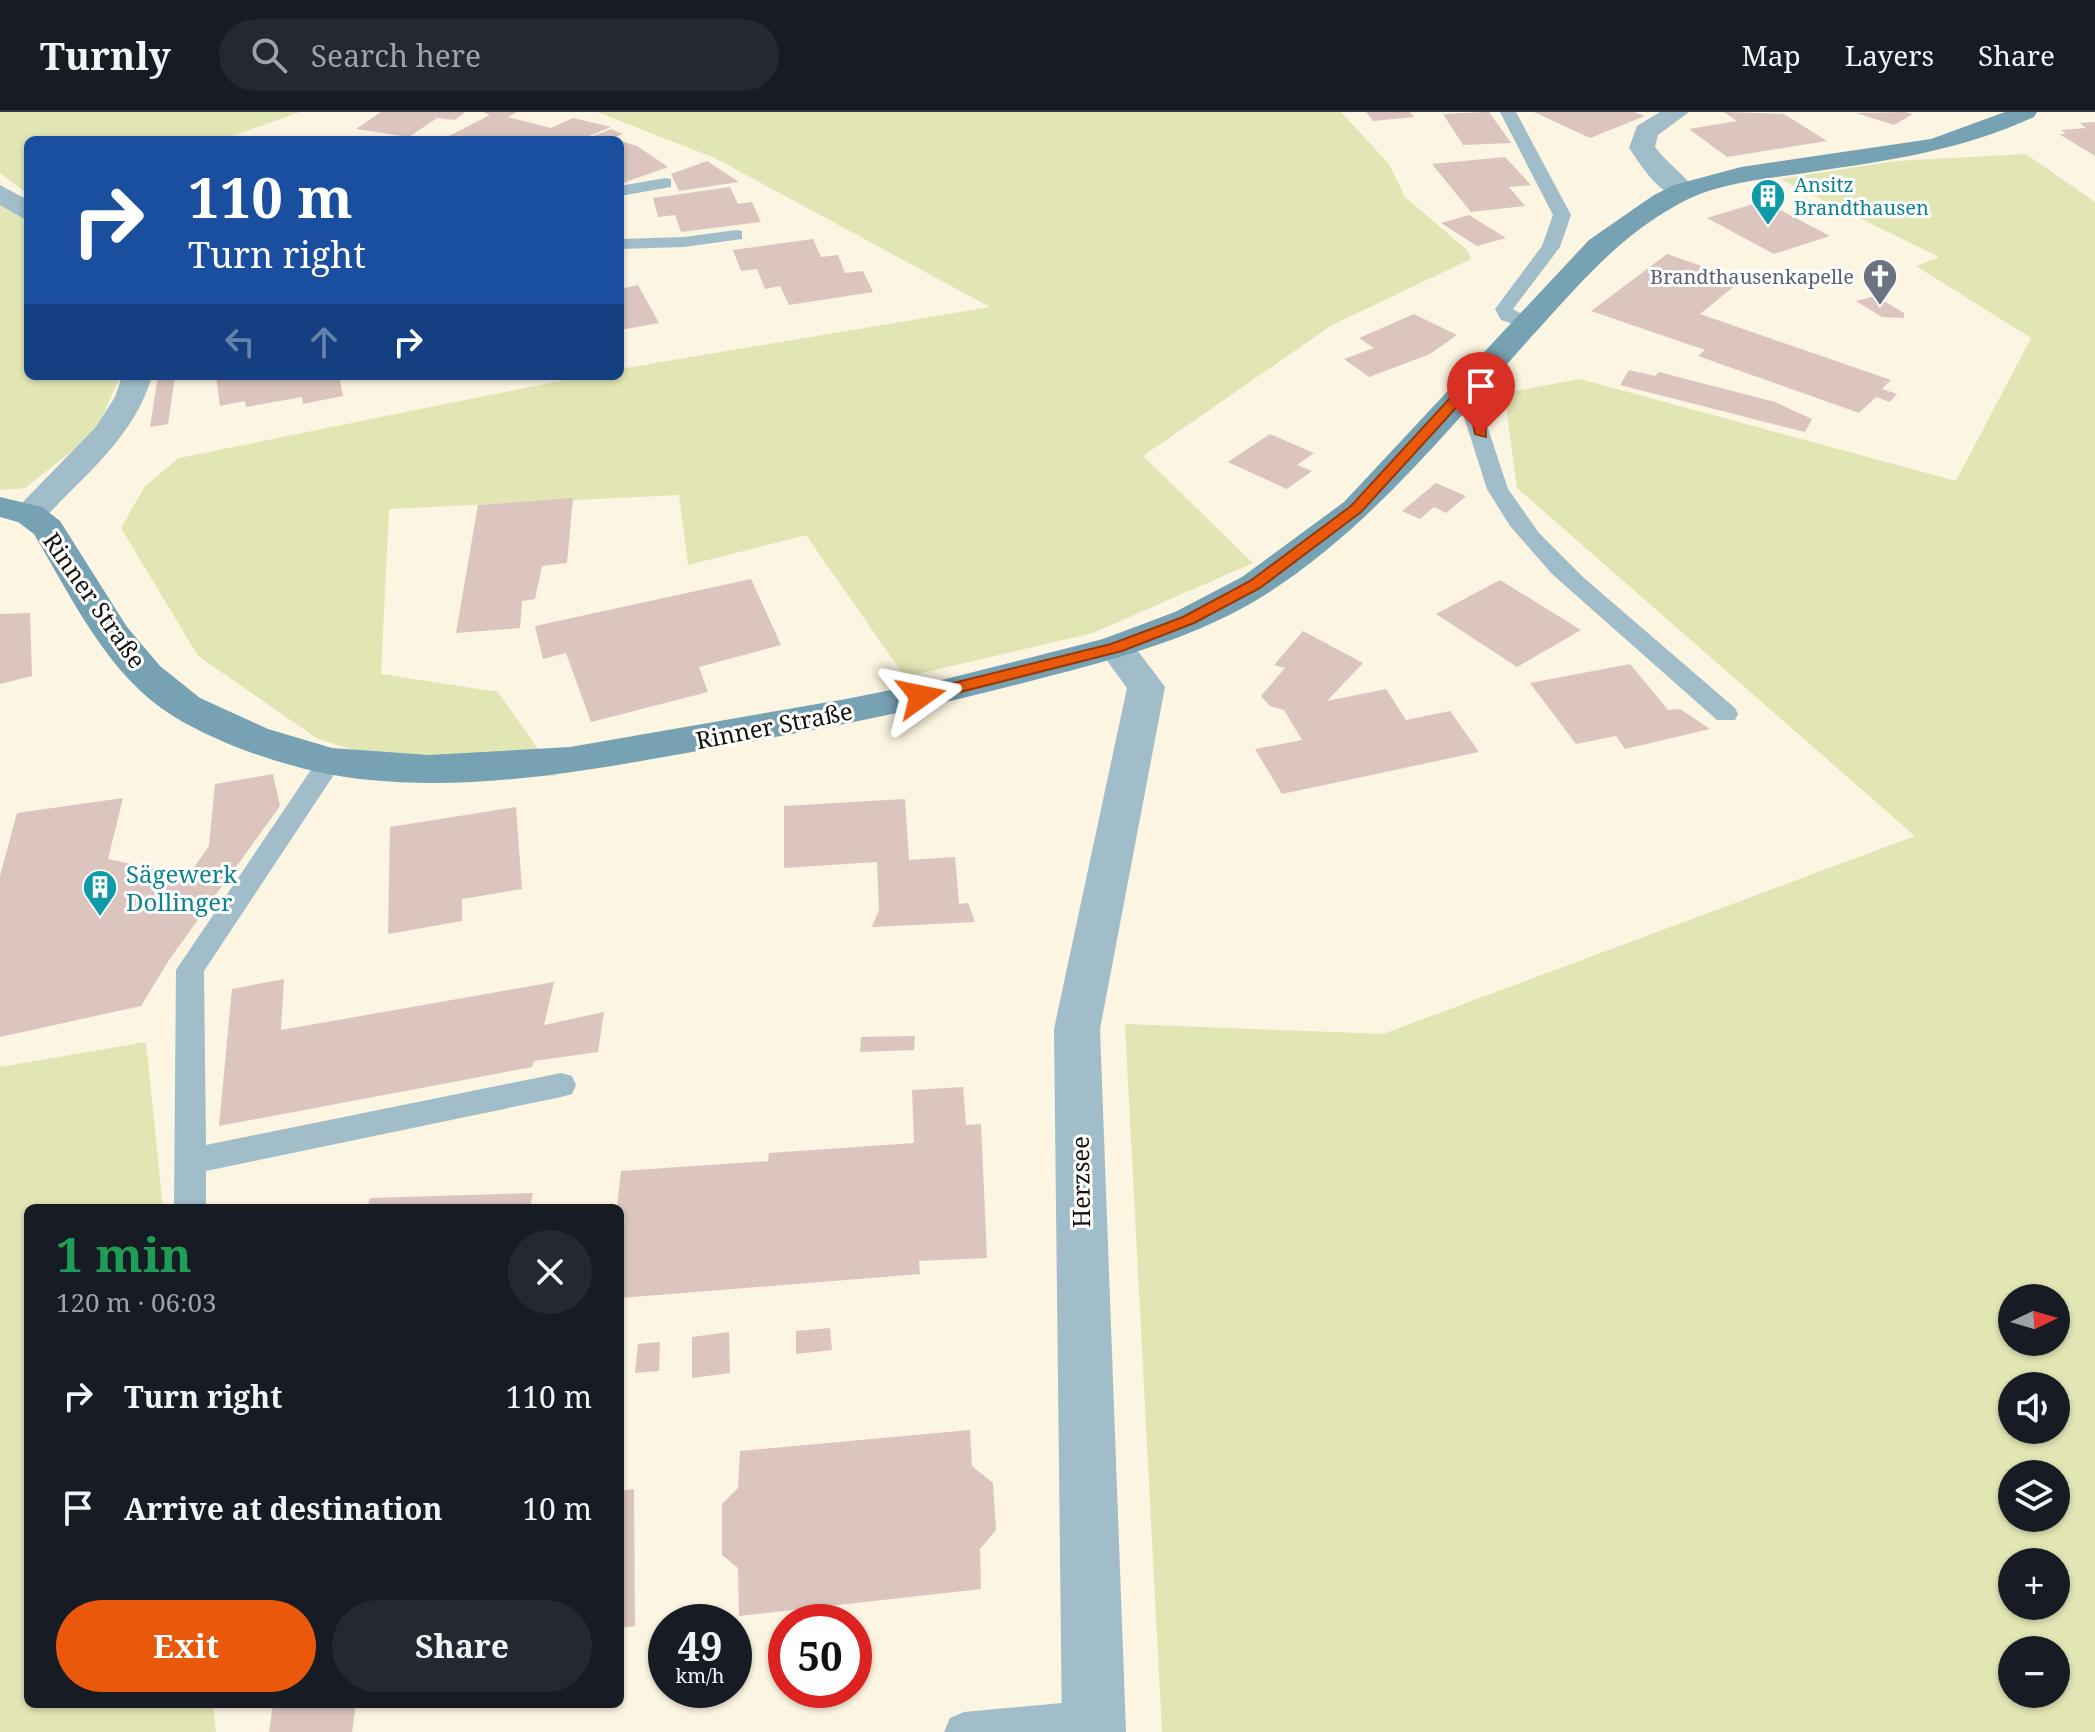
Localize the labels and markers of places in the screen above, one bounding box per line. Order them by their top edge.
place label: Ansitz Brandthausen [1794,171,1929,221]
building icon: Ansitz Brandthausen [1749,177,1787,227]
church icon: Brandthausenkapelle [1861,257,1899,307]
place label: Brandthausenkapelle [1650,263,1854,290]
pin [1447,352,1515,434]
place label: Sägewerk Dollinger [126,857,238,918]
building icon: Sägewerk Dollinger [81,868,119,918]

